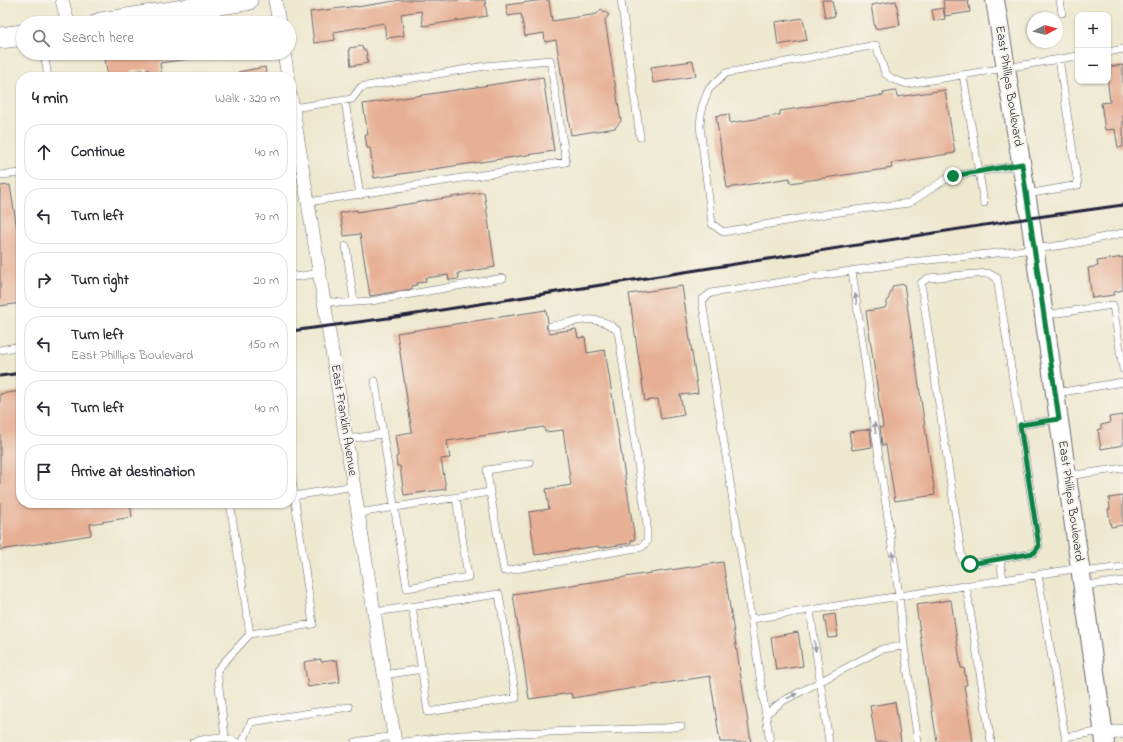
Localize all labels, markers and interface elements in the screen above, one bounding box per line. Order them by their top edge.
north arrow [1027,12,1063,48]
map controls [1075,12,1111,84]
button: + [1075,12,1111,48]
search box [16,16,296,60]
street label: East Phillips Boulevard [990,24,1028,149]
icon: search [30,27,52,49]
text: Search here [62,27,134,49]
button: − [1075,48,1111,84]
text: 4 min [32,86,68,111]
text: Walk · 320 m [215,89,280,108]
icon: ahead [33,141,55,163]
text: Continue [71,141,125,163]
text: 40 m [255,143,279,162]
route end [944,167,962,185]
icon: left [33,205,55,227]
text: Turn left [71,205,124,227]
text: 70 m [255,207,279,226]
icon: right [33,269,55,291]
text: Turn right [71,269,129,291]
text: 20 m [254,271,279,290]
one-way arrow [853,293,859,306]
text: Turn left [71,324,124,346]
icon: left [33,333,55,355]
text: 150 m [248,335,279,354]
text: East Phillips Boulevard [71,346,193,365]
street label: East Franklin Avenue [326,363,362,477]
icon: left [33,397,55,419]
text: Turn left [71,397,124,419]
text: 40 m [255,399,279,418]
one-way arrow [872,422,878,434]
street label: East Phillips Boulevard [1053,439,1089,564]
icon: arrive [33,461,55,483]
text: Arrive at destination [71,461,195,483]
one-way arrow [890,551,896,563]
route start [961,555,979,573]
one-way arrow [812,639,818,652]
one-way arrow [787,693,798,700]

